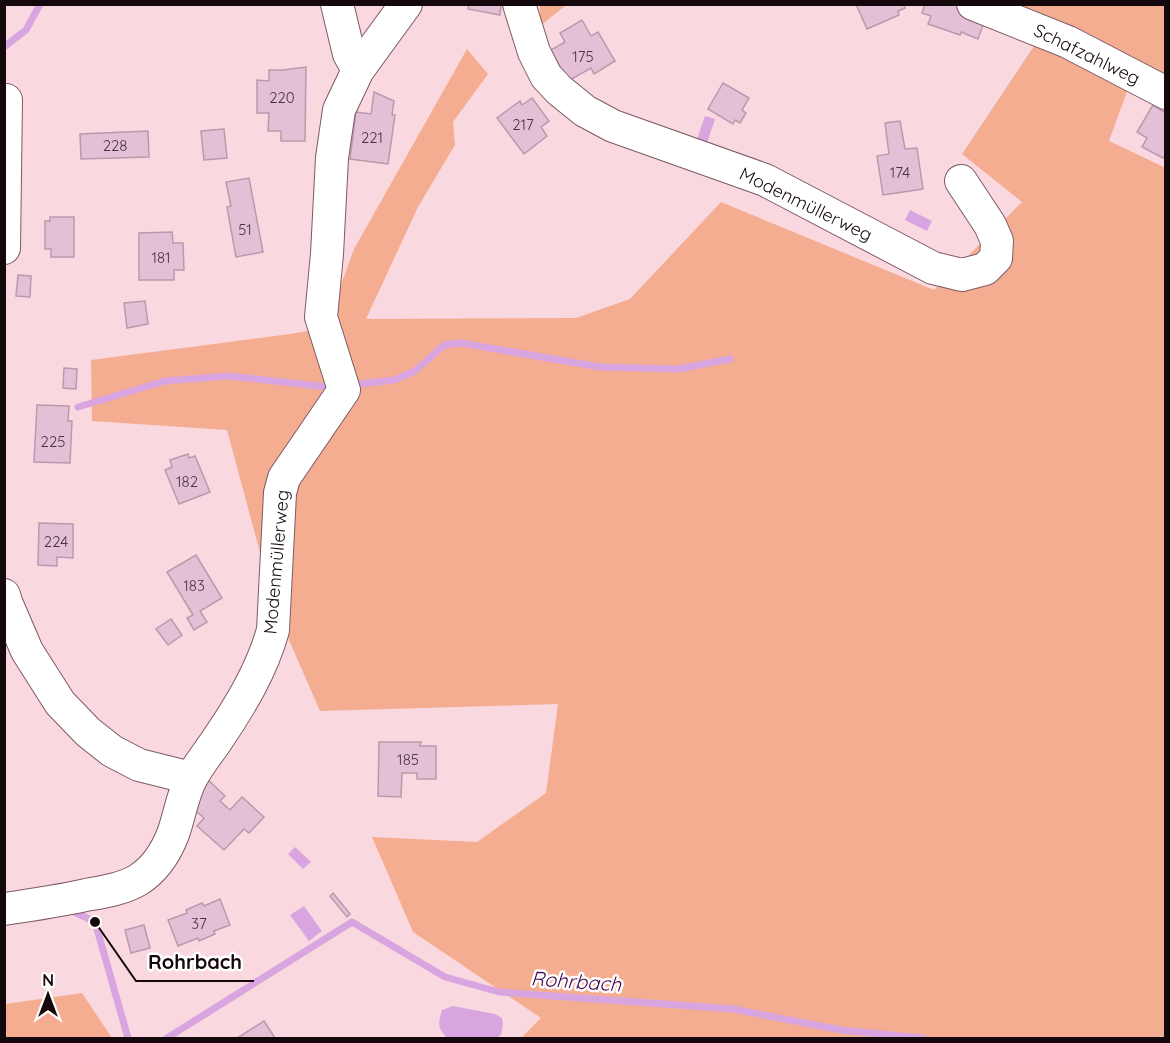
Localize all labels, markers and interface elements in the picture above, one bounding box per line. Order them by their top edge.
street label: Schafzahlweg [1030,18,1144,90]
house number: 175 [572,47,594,66]
house number: 220 [269,88,295,107]
house number: 217 [512,115,534,134]
house number: 221 [361,128,383,147]
house number: 228 [103,136,127,155]
street label: Modenmüllerweg [736,162,876,246]
house number: 174 [890,163,910,182]
house number: 51 [238,220,252,239]
house number: 181 [151,248,171,267]
house number: 225 [41,432,65,451]
house number: 182 [176,472,198,491]
street label: Modenmüllerweg [258,489,294,635]
house number: 224 [44,532,68,551]
house number: 183 [183,576,205,595]
house number: 185 [397,750,419,769]
house number: 37 [191,914,207,933]
callout: Rohrbach [136,943,254,981]
text: Rohrbach [148,949,242,974]
north arrow [18,965,78,1025]
water label: Rohrbach [530,965,623,997]
text: N [42,970,54,990]

